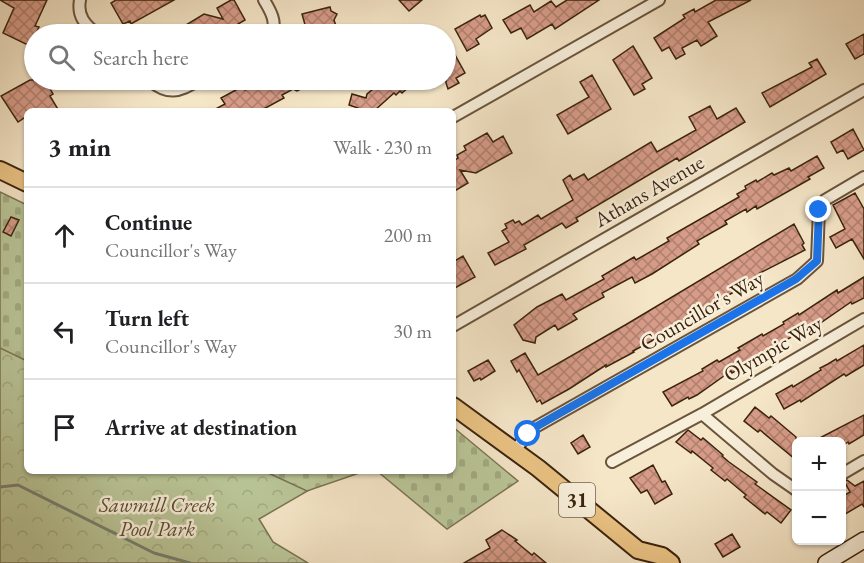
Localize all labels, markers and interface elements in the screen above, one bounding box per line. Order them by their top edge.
search box [24,24,456,90]
icon: search [45,41,78,74]
text: Search here [93,43,188,72]
text: 3 min [48,130,111,164]
text: Walk · 230 m [333,134,432,160]
street label: Athans Avenue [588,148,709,233]
route end [805,196,831,222]
text: Continue [105,208,192,237]
icon: ahead [48,219,81,252]
text: 200 m [384,222,432,248]
text: Councillor's Way [105,237,237,263]
street label: Councillor's Way [635,264,769,357]
text: Turn left [105,304,189,333]
street label: Olympic Way [718,309,828,388]
icon: left [48,315,81,348]
text: 30 m [393,318,432,344]
text: Councillor's Way [105,333,237,359]
icon: arrive [48,411,81,444]
text: Arrive at destination [105,413,297,442]
route start [514,420,540,446]
map controls [792,437,846,545]
button: + [792,437,846,491]
road number: 31 [559,483,595,517]
park label: Sawmill Creek Pool Park [98,491,215,542]
button: − [792,491,846,545]

